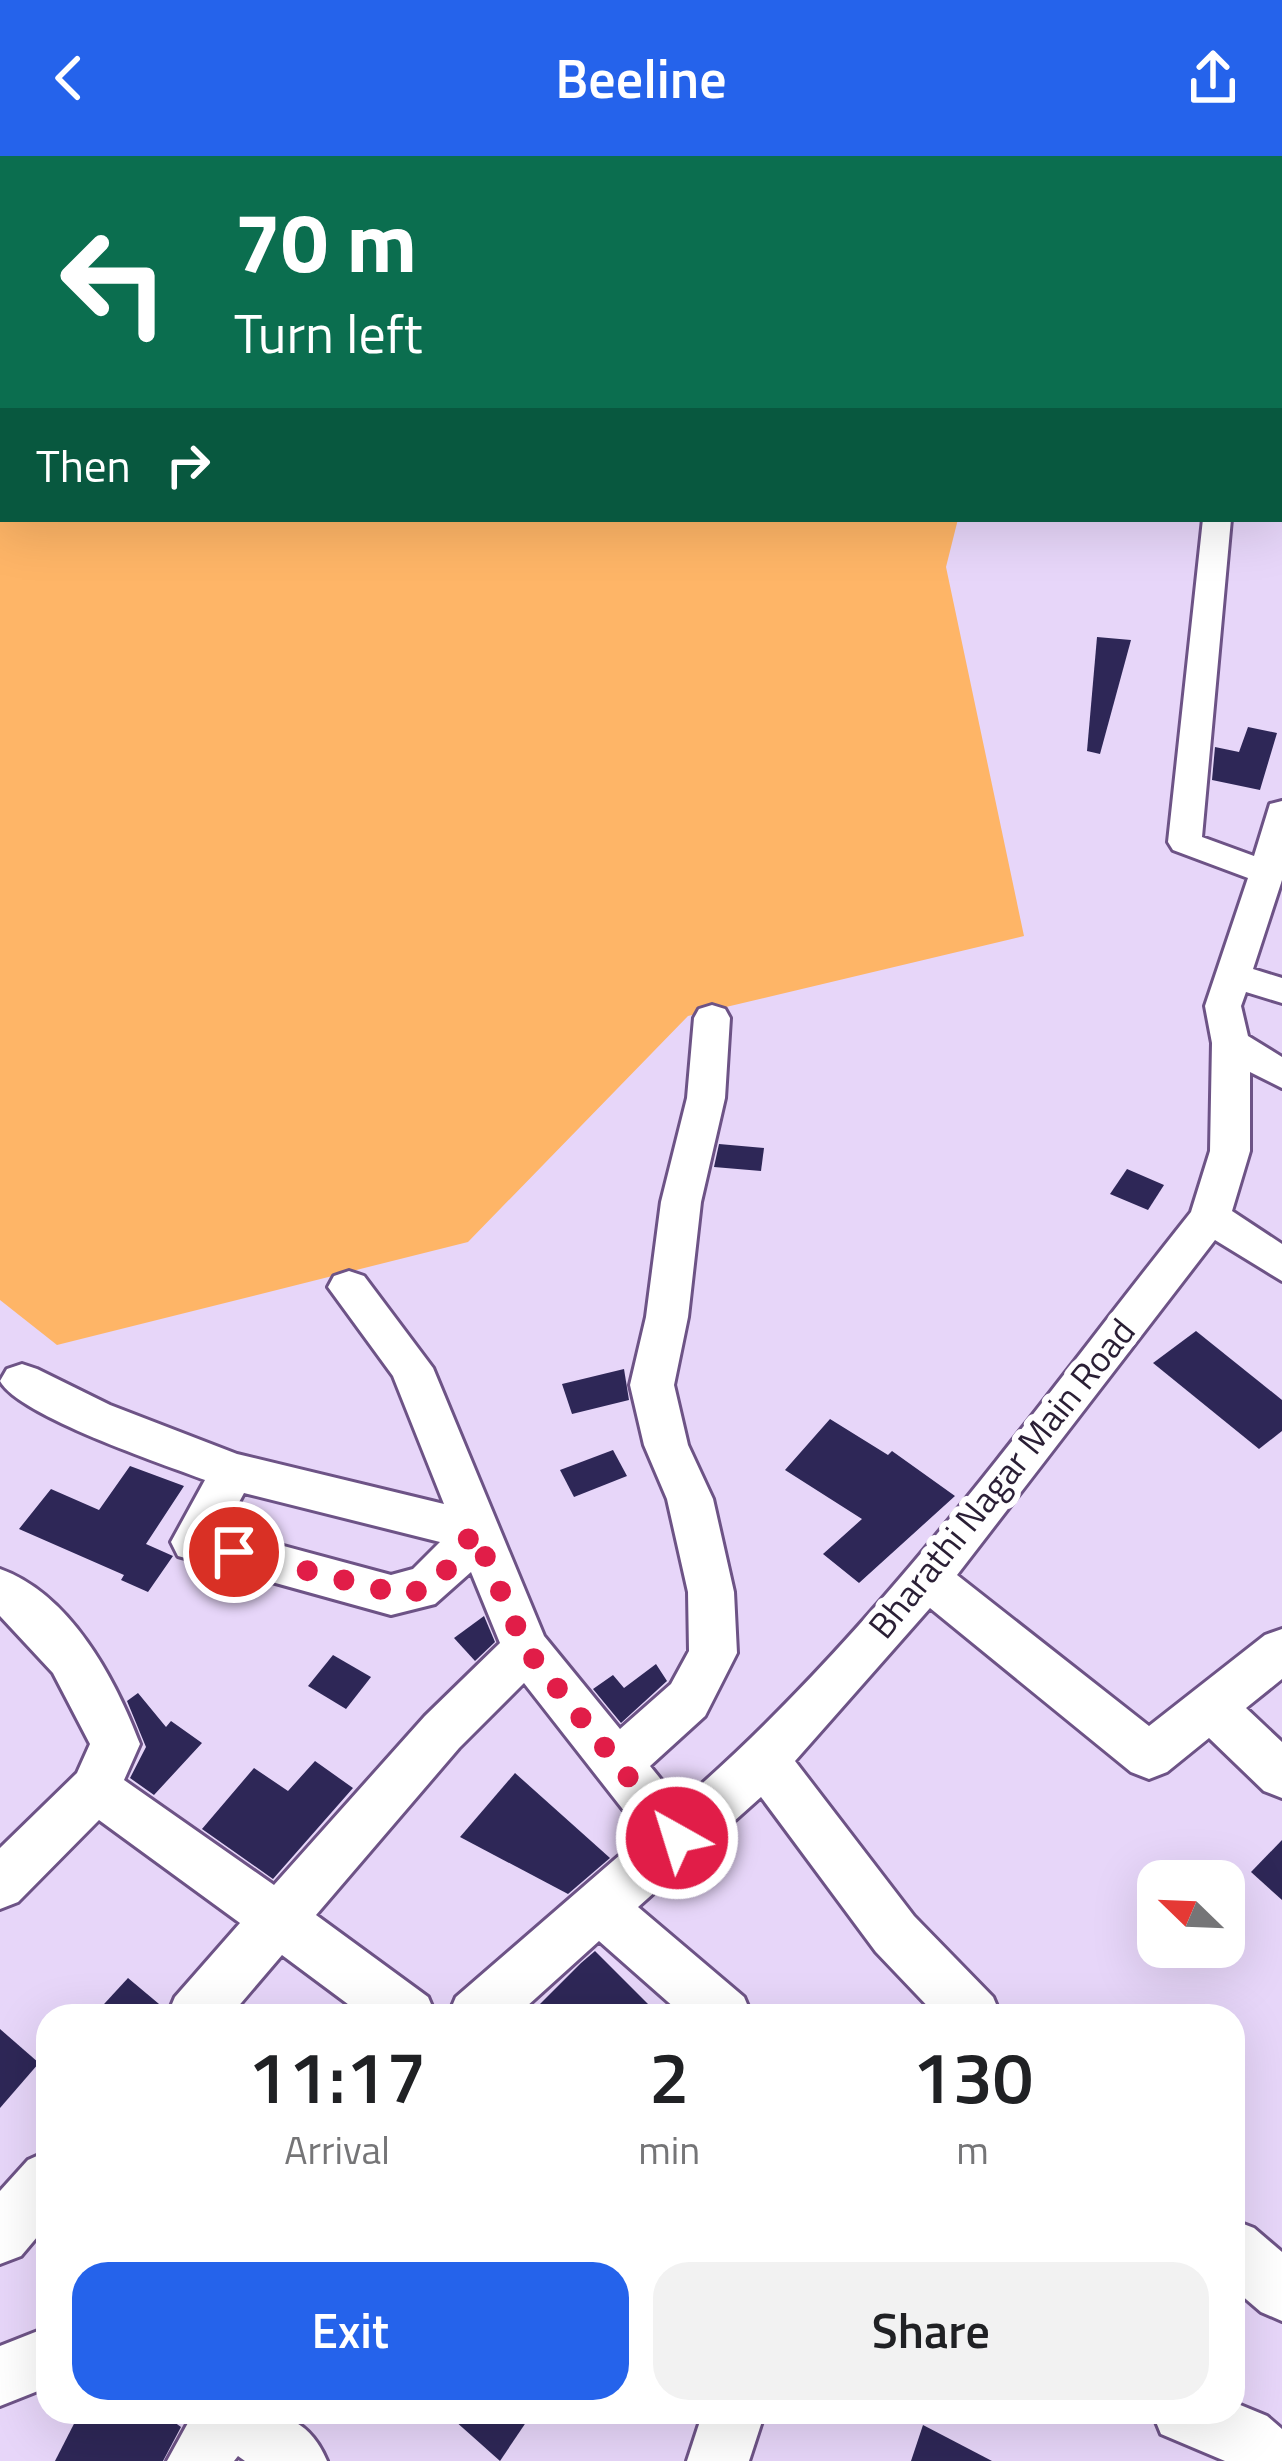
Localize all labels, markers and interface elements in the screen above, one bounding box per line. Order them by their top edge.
text: Beeline [555,37,727,119]
icon: back [36,45,102,111]
icon: share [1180,45,1246,111]
text: 70 m [234,177,417,305]
icon: left [36,204,192,360]
text: Turn left [234,292,423,374]
text: Then [36,431,131,499]
icon: right [155,432,221,498]
street label: Bharathi Nagar Main Road [854,1306,1148,1650]
pin [183,1501,285,1603]
icon: arrive [201,1519,267,1585]
position arrow [614,1775,740,1901]
north arrow [1137,1860,1245,1968]
map controls [1137,1860,1245,1968]
text: 11:17 [248,2021,426,2131]
text: 2 [649,2021,689,2131]
text: 130 [912,2021,1033,2131]
text: Arrival [284,2120,390,2179]
text: min [638,2120,700,2179]
text: m [956,2120,989,2179]
button: Exit [72,2262,629,2400]
button: Share [653,2262,1209,2400]

